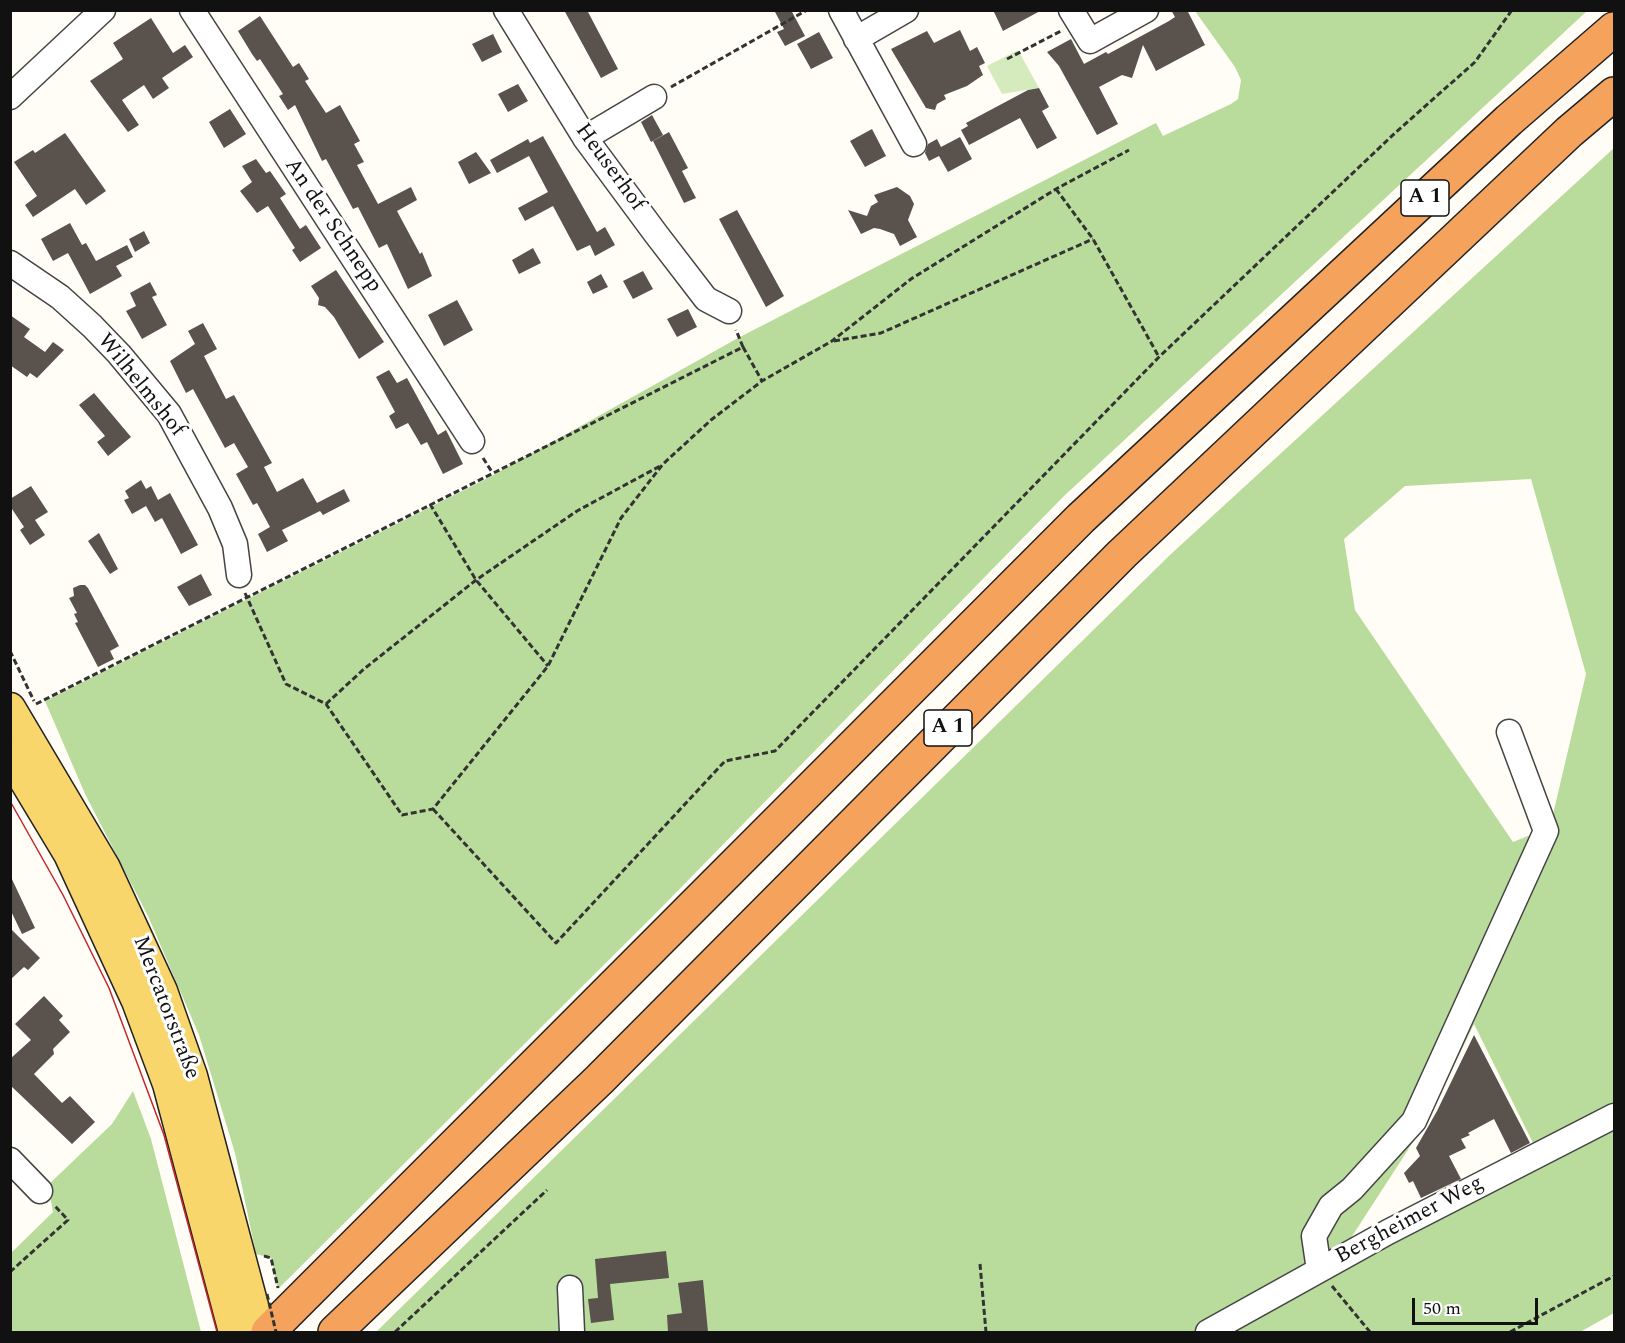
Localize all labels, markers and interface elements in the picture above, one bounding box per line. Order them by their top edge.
street label: Heuserhof [568,119,650,217]
street label: An der Schnepp [277,154,387,298]
road number: A 1 [1401,180,1449,216]
street label: Wilhelmshof [90,329,190,443]
road number: A 1 [924,710,972,746]
street label: Mercatorstraße [126,933,204,1083]
street label: Bergheimer Weg [1331,1171,1489,1271]
scale bar [1415,1286,1541,1324]
text: 50 m [1423,1295,1461,1322]

